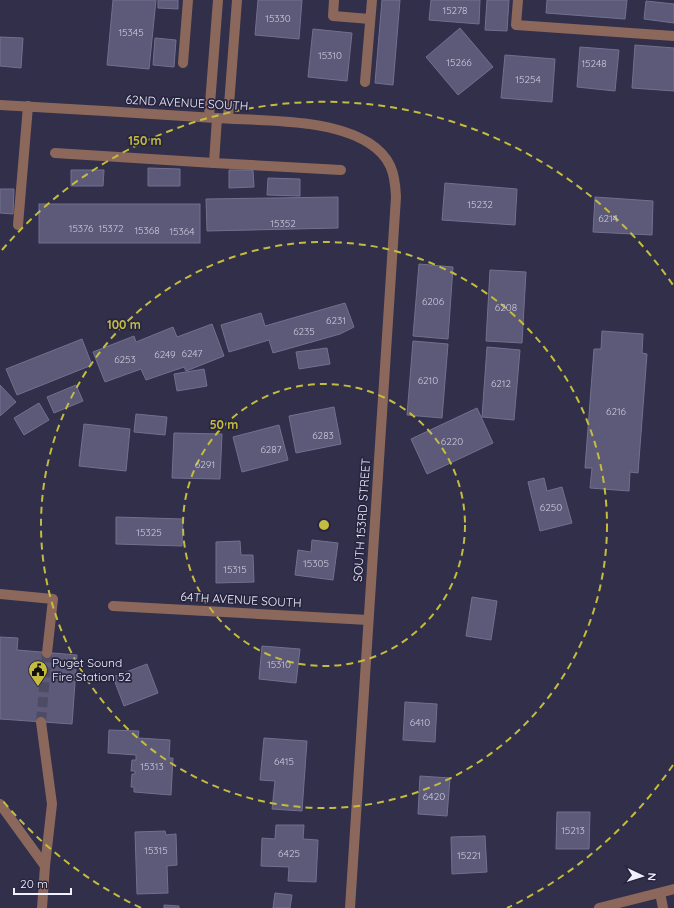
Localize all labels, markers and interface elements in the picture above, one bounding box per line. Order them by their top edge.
house number: 15278 [442,4,468,17]
house number: 15330 [265,12,291,25]
house number: 15345 [118,26,144,39]
house number: 15310 [318,49,342,62]
house number: 15266 [446,56,472,69]
house number: 15248 [581,57,607,70]
house number: 15254 [515,73,541,86]
street label: 62ND AVENUE SOUTH [125,92,249,113]
text: 150 m [128,133,162,148]
house number: 15232 [467,198,493,211]
house number: 6214 [598,212,618,225]
house number: 15352 [270,217,296,230]
house number: 15376 [69,222,94,235]
house number: 15372 [98,222,124,235]
house number: 15368 [134,224,160,237]
house number: 15364 [169,225,195,238]
house number: 6206 [422,295,445,308]
house number: 6208 [495,301,517,314]
house number: 6231 [326,314,346,327]
text: 100 m [107,317,141,332]
house number: 6235 [293,325,315,338]
house number: 6247 [182,347,202,360]
house number: 6249 [154,348,176,361]
house number: 6253 [114,353,136,366]
house number: 6210 [418,374,438,387]
house number: 6212 [491,377,512,390]
house number: 6216 [606,405,627,418]
text: 50 m [210,417,238,432]
house number: 6283 [312,429,334,442]
house number: 6220 [441,435,463,448]
house number: 6287 [260,443,282,456]
house number: 6291 [195,458,215,471]
street label: SOUTH 153RD STREET [350,458,373,582]
house number: 6250 [540,501,562,514]
centre of rings [317,518,331,532]
house number: 15325 [136,526,162,539]
house number: 15305 [303,557,329,570]
house number: 15315 [223,563,247,576]
street label: 64TH AVENUE SOUTH [180,589,302,610]
place label: Puget Sound Fire Station 52 [52,655,131,684]
house number: 15310 [267,658,291,671]
public building icon: Puget Sound Fire Station 52 [27,659,49,687]
house number: 6410 [410,716,430,729]
house number: 6415 [274,755,294,768]
house number: 15313 [140,760,164,773]
house number: 6420 [423,790,445,803]
house number: 15213 [561,824,585,837]
house number: 15315 [144,844,168,857]
house number: 6425 [278,847,300,860]
house number: 15221 [457,849,481,862]
north arrow [622,856,662,896]
scale bar [14,870,71,896]
text: N [645,872,659,881]
text: 20 m [20,876,48,891]

